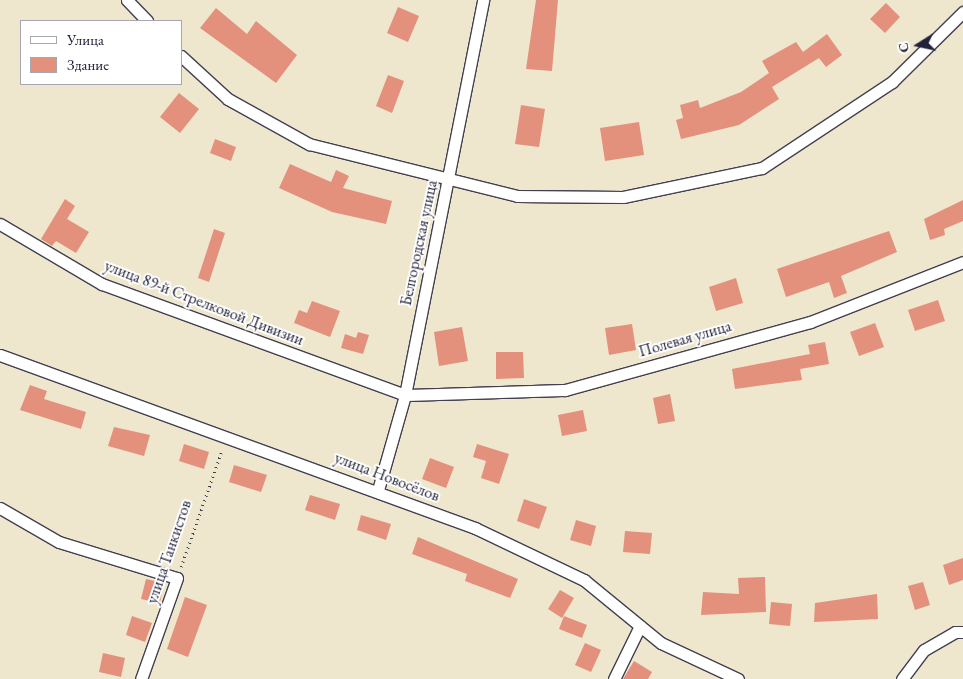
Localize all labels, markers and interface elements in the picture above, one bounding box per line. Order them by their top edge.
legend [20,20,182,85]
north arrow [893,20,943,70]
text: Улица [67,30,104,49]
text: С [894,41,913,54]
text: Здание [67,55,109,74]
street label: Белгородская улица [396,179,442,307]
street label: улица 89-й Стрелковой Дивизии [102,256,306,350]
street label: Полевая улица [636,317,734,361]
street label: улица Новосёлов [332,448,442,506]
street label: улица Танкистов [142,498,196,606]

